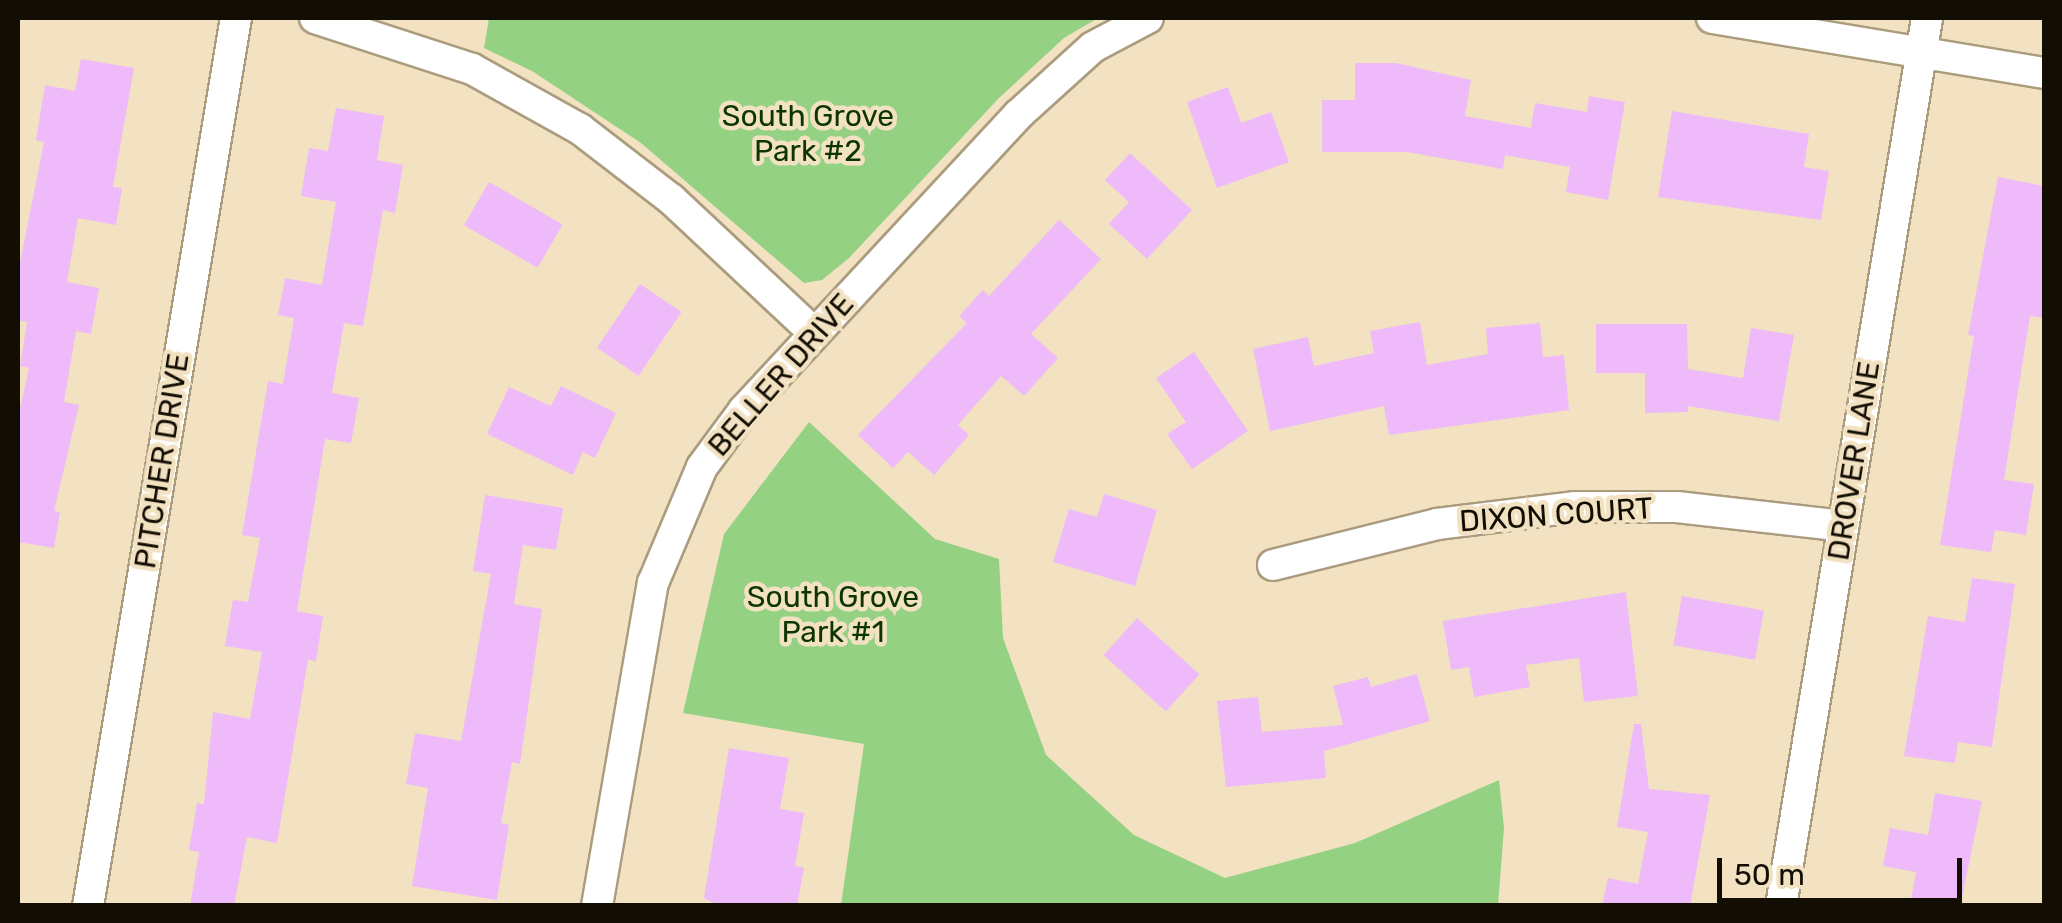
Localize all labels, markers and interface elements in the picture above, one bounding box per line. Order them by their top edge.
park label: South Grove Park #2 [722,98,894,168]
street label: BELLER DRIVE [701,286,861,464]
street label: PITCHER DRIVE [127,351,197,571]
street label: DROVER LANE [1821,359,1887,563]
street label: DIXON COURT [1458,490,1654,540]
park label: South Grove Park #1 [747,579,919,650]
scale bar [1722,838,1967,900]
text: 50 m [1734,857,1805,893]

